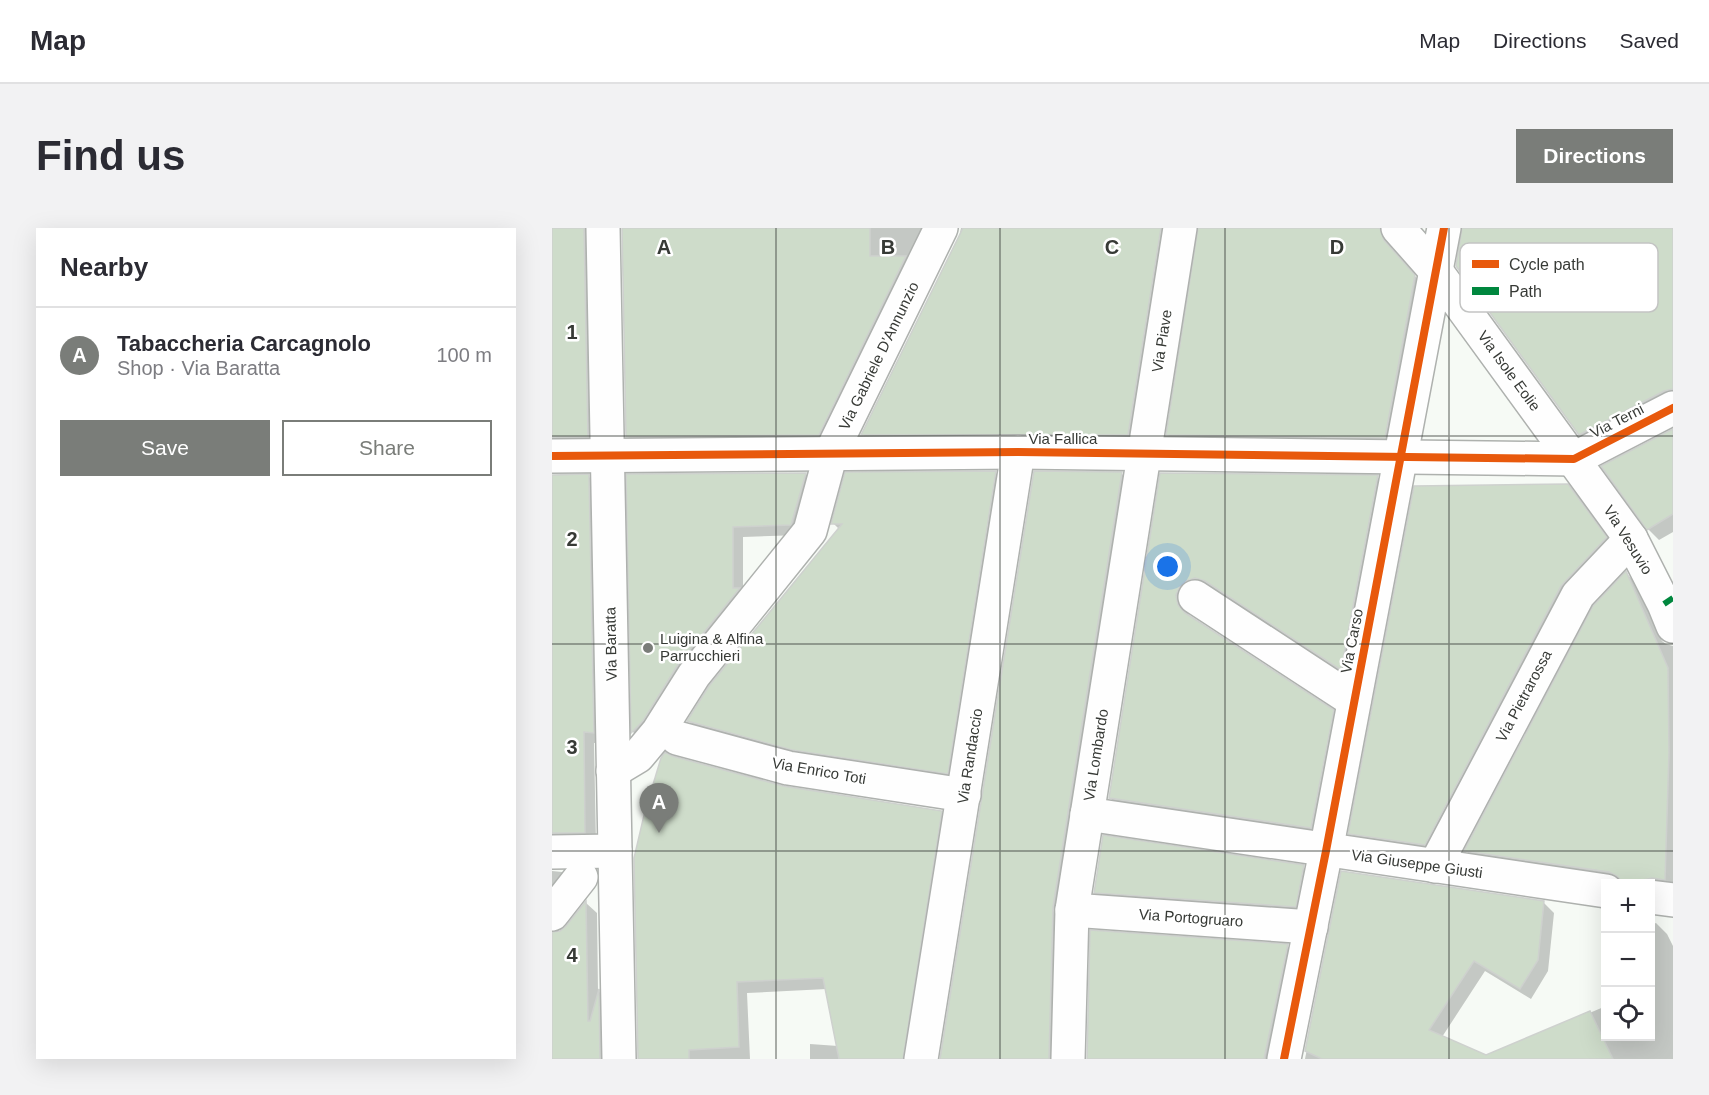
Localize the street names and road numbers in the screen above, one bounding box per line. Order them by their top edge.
street label: Via Gabriele D'Annunzio [835,279,922,433]
street label: Via Piave [1148,308,1175,373]
street label: Via Isole Eolie [1475,327,1544,414]
street label: Via Terni [1587,400,1646,441]
street label: Via Fallica [1029,430,1098,447]
street label: Via Vesuvio [1601,502,1656,577]
street label: Via Baratta [601,606,620,681]
street label: Via Carso [1337,607,1366,675]
street label: Via Pietrarossa [1492,646,1555,745]
street label: Via Randaccio [954,707,985,805]
street label: Via Lombardo [1080,708,1111,802]
street label: Via Enrico Toti [771,754,868,787]
street label: Via Giuseppe Giusti [1350,846,1484,881]
street label: Via Portogruaro [1138,905,1244,930]

